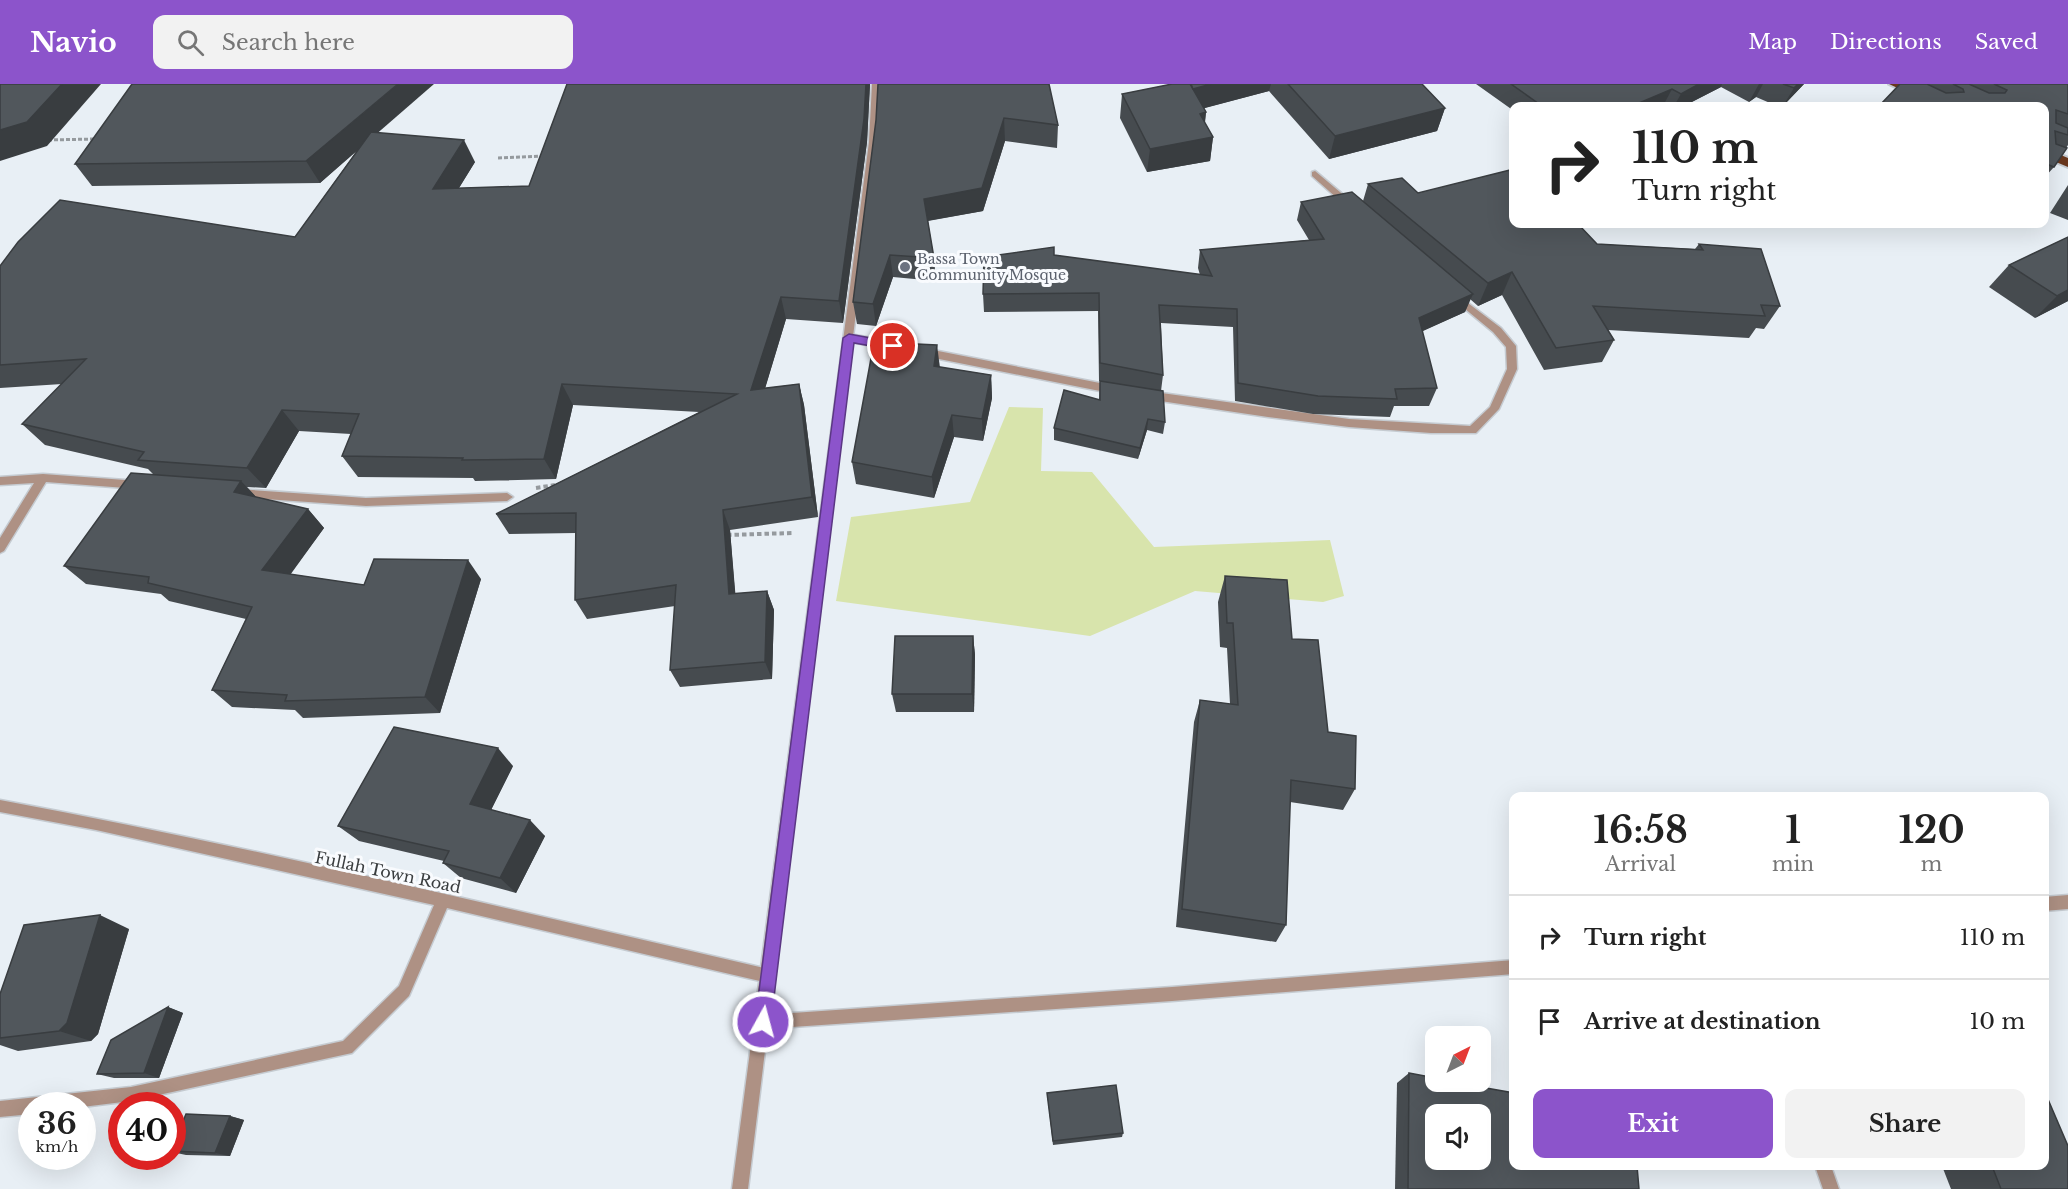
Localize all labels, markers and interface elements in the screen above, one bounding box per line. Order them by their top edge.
search box [153,15,573,69]
text: Navio [30,25,117,60]
icon: search [174,26,207,59]
text: Search here [222,29,355,56]
text: Map [1748,29,1797,55]
text: Directions [1830,29,1942,55]
text: Saved [1975,29,2038,55]
text: 110 m [1632,122,1758,174]
icon: right [1533,126,1611,204]
text: Turn right [1632,174,1776,207]
place label: Bassa Town Community Mosque [917,250,1066,284]
marker: Bassa Town Community Mosque [898,260,912,274]
pin [867,320,918,371]
icon: arrive [876,329,909,362]
text: 16:58 [1593,808,1688,853]
text: 1 [1785,808,1801,853]
text: 120 [1898,808,1965,853]
street label: Fullah Town Road [313,847,463,897]
text: Arrival [1605,852,1676,876]
text: min [1772,852,1814,876]
text: m [1921,852,1942,876]
icon: right [1533,921,1566,954]
text: Turn right [1584,924,1706,951]
text: 110 m [1960,924,2025,951]
position arrow [731,990,795,1054]
icon: arrive [1533,1005,1566,1038]
text: Arrive at destination [1584,1008,1821,1035]
text: 10 m [1970,1008,2025,1035]
north arrow [1425,1026,1491,1092]
map controls [1425,1026,1491,1170]
button: Exit [1533,1089,1773,1158]
button: Share [1785,1089,2025,1158]
speed limit sign: 40 [108,1092,186,1170]
button: sound [1425,1104,1491,1170]
text: 36 [37,1105,77,1142]
text: km/h [36,1137,78,1156]

